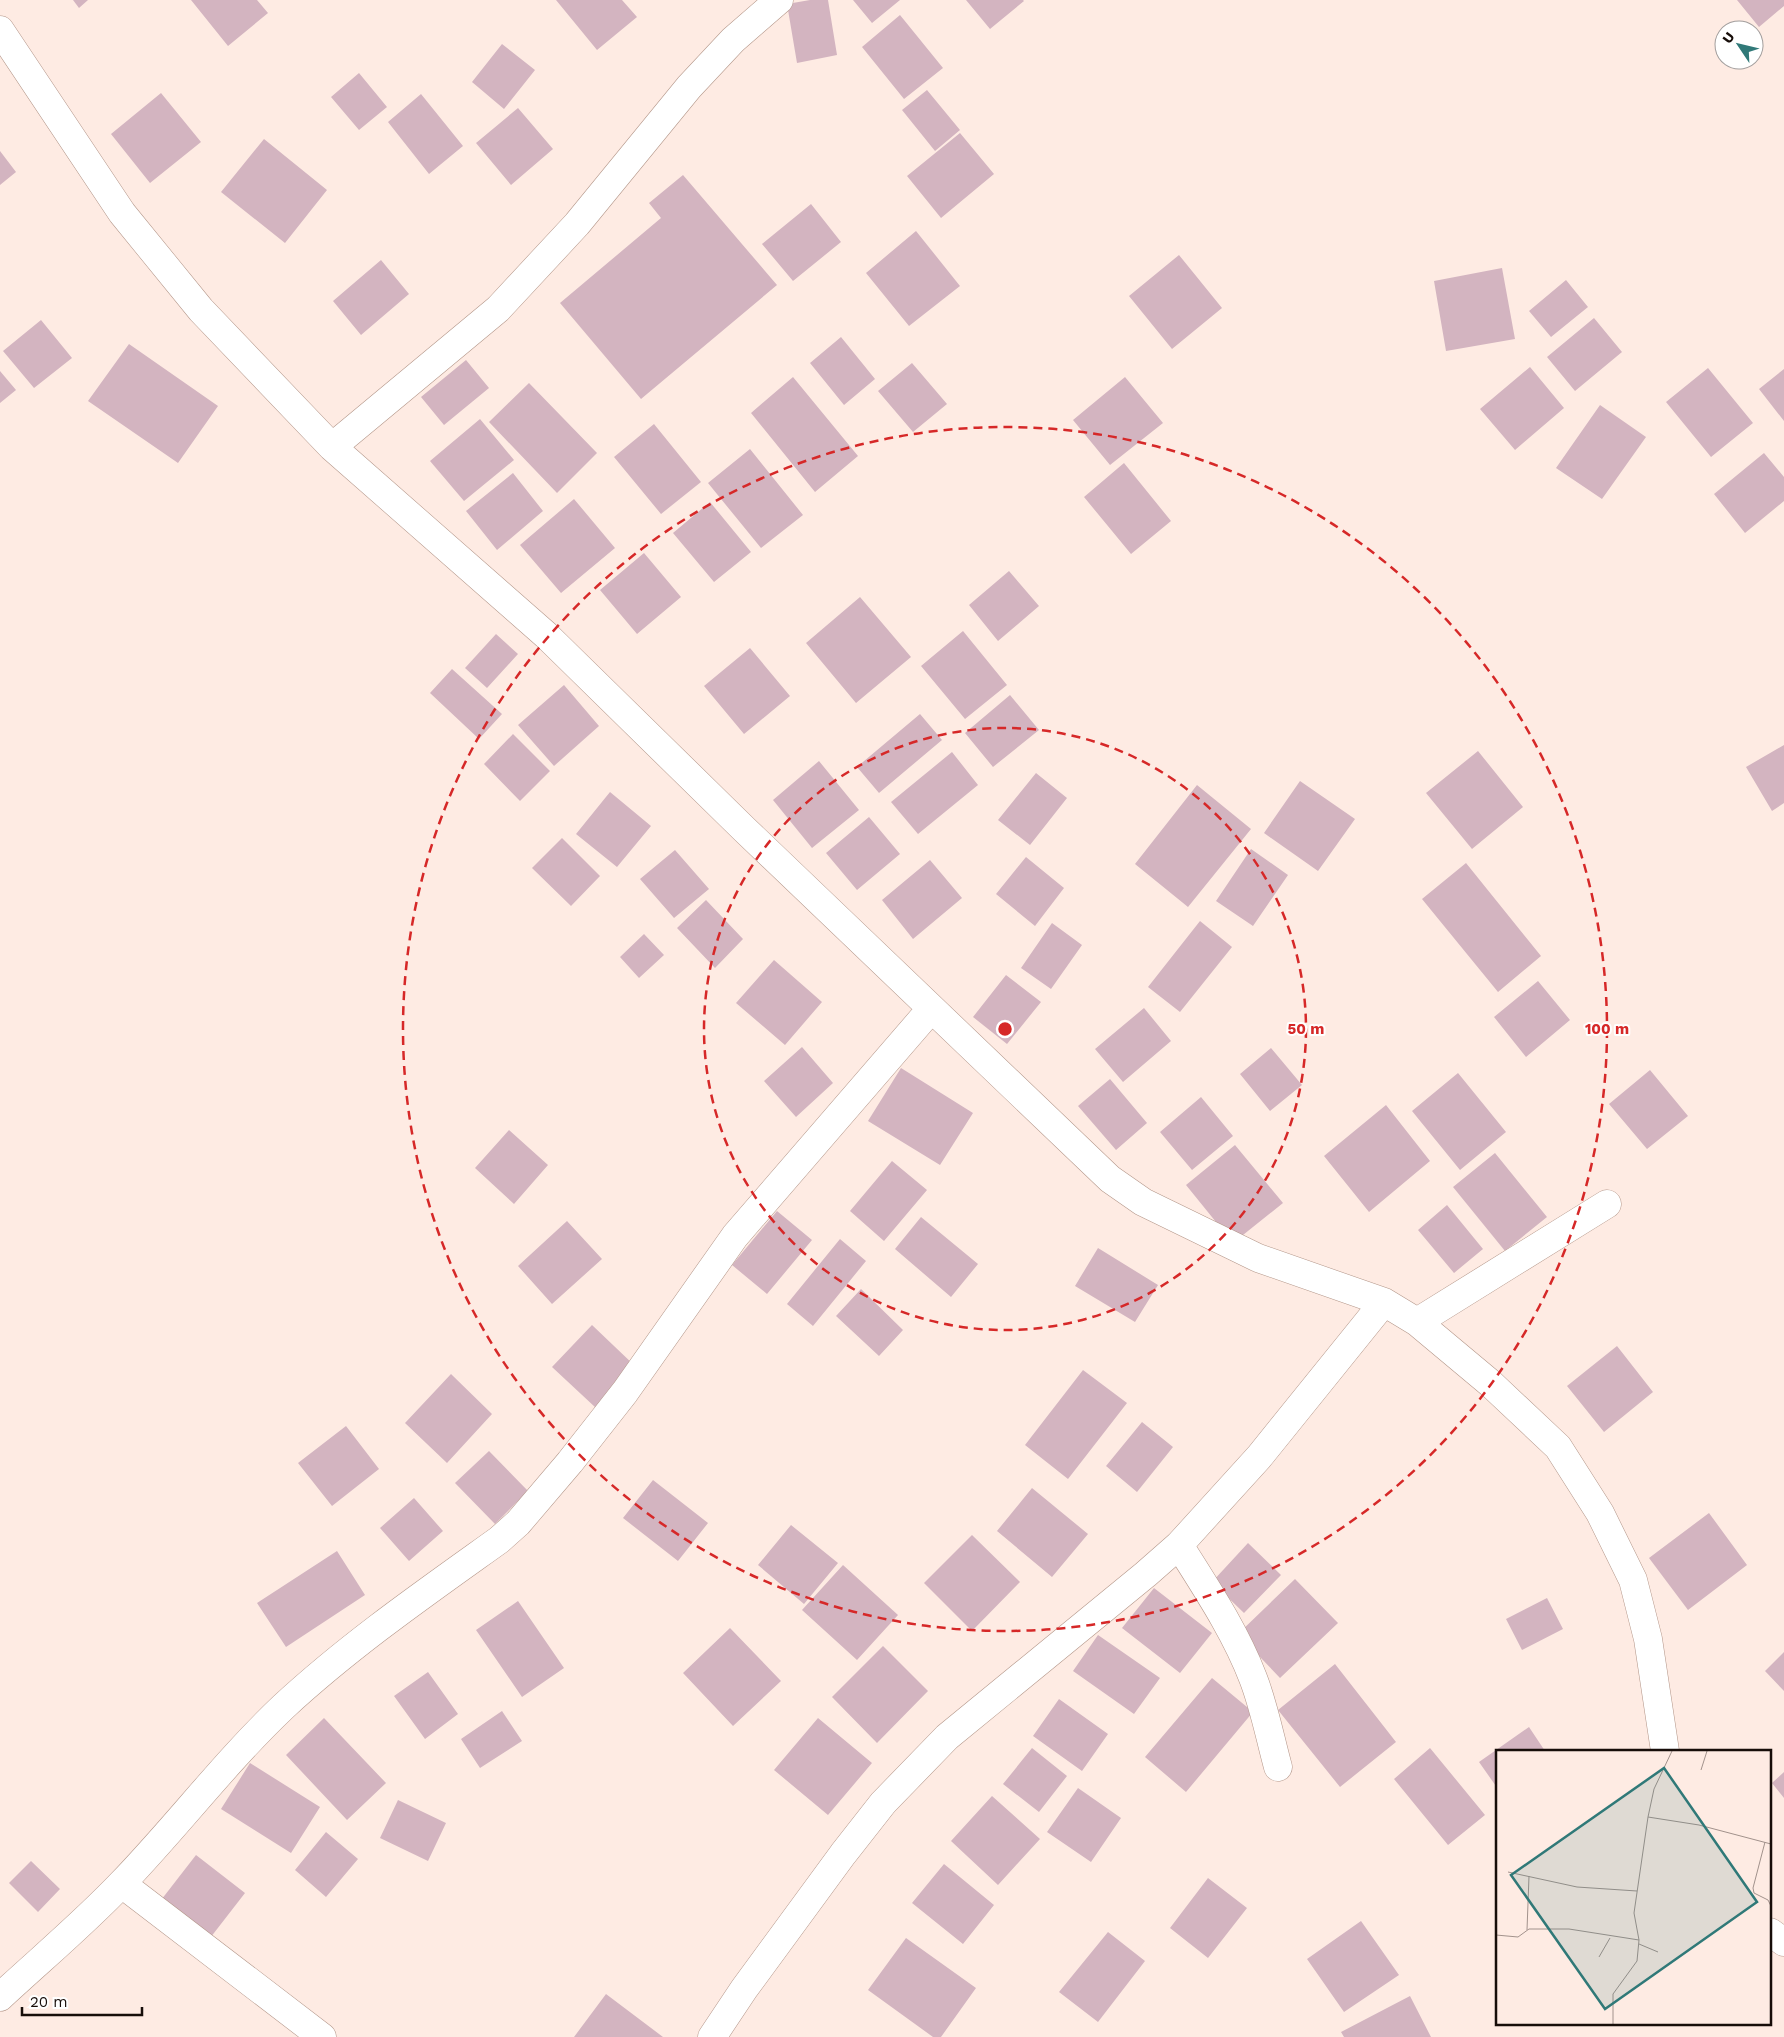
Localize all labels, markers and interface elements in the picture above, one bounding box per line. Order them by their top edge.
north arrow [1714,20,1764,70]
text: U [1719,29,1738,46]
centre of rings [996,1020,1014,1038]
text: 50 m [1288,1020,1324,1038]
text: 100 m [1585,1020,1629,1038]
inset map [1496,1750,1772,2024]
scale bar [22,1984,142,2016]
text: 20 m [30,1993,68,2011]

